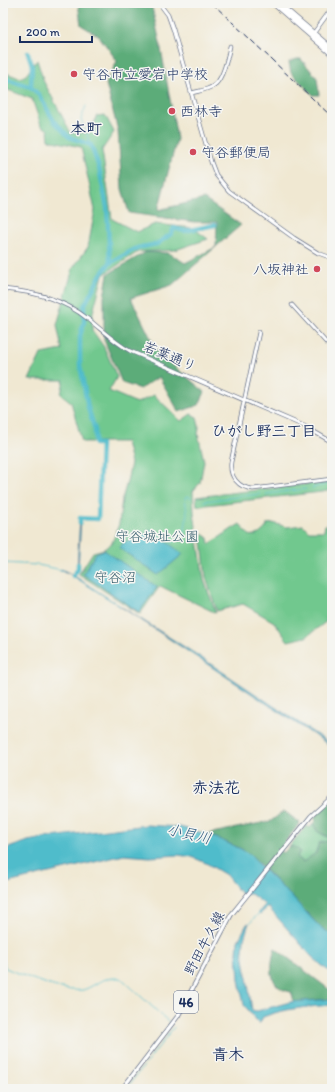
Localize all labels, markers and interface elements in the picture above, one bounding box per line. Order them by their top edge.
scale bar [20,18,92,44]
text: 200 m [26,25,60,39]
place label: 守谷市立愛宕中学校 [82,66,208,83]
marker: 守谷市立愛宕中学校 [69,69,79,79]
place label: 西林寺 [180,103,222,120]
marker: 西林寺 [167,106,177,116]
district label: 本町 [70,119,102,138]
place label: 守谷郵便局 [201,144,271,161]
marker: 守谷郵便局 [188,147,198,157]
place label: 八坂神社 [253,261,309,278]
marker: 八坂神社 [312,264,322,274]
street label: 若葉通り [141,338,199,375]
district label: ひがし野三丁目 [211,422,317,440]
park label: 守谷城址公園 [115,528,199,545]
park label: 守谷沼 [94,569,136,586]
district label: 赤法花 [192,778,240,797]
water label: 小貝川 [165,820,213,848]
street label: 野田牛久線 [181,908,228,978]
road number: 46 [174,991,198,1013]
district label: 青木 [212,1045,244,1064]

